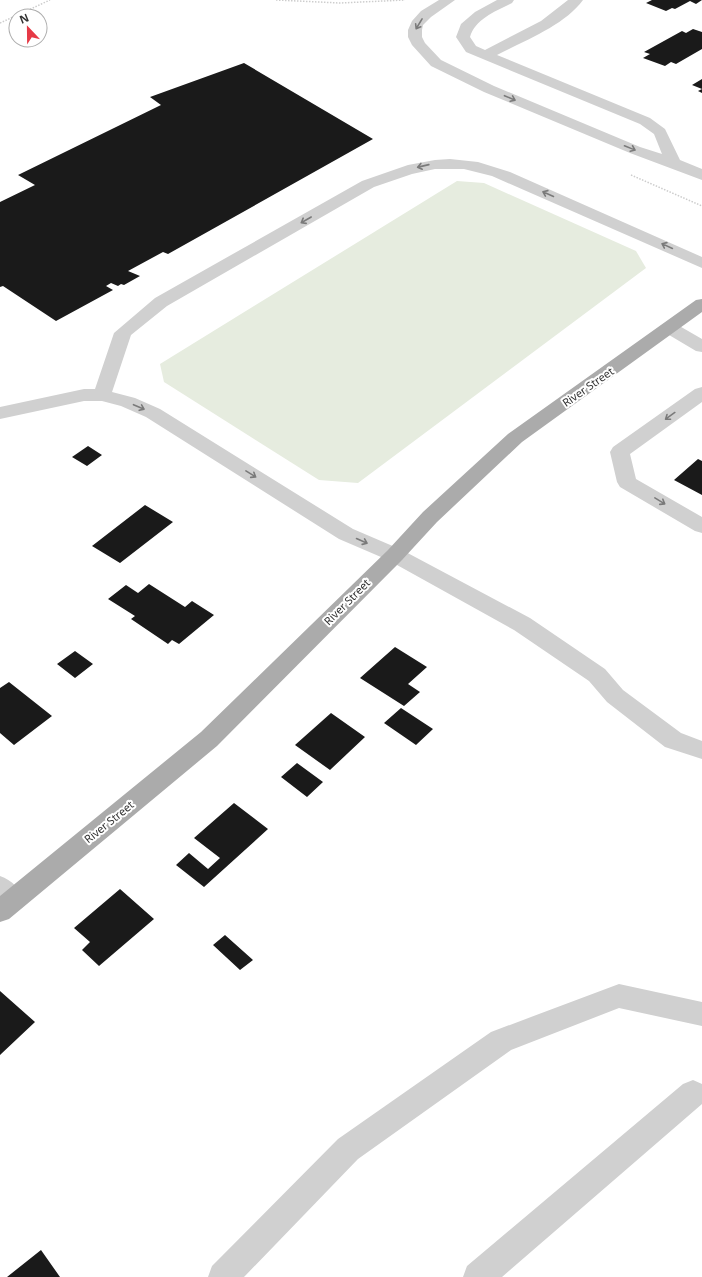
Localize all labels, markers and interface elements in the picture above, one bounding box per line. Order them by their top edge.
north arrow [8,8,48,48]
text: N [17,10,31,27]
one-way arrow [414,18,422,30]
one-way arrow [504,94,516,102]
one-way arrow [624,144,636,152]
one-way arrow [417,163,430,171]
one-way arrow [542,189,554,197]
one-way arrow [300,217,312,224]
one-way arrow [661,242,673,249]
street label: River Street [559,363,616,410]
one-way arrow [133,404,145,411]
one-way arrow [665,412,676,420]
one-way arrow [245,470,256,478]
one-way arrow [654,497,665,505]
one-way arrow [356,537,368,545]
street label: River Street [320,575,373,628]
street label: River Street [81,797,137,846]

